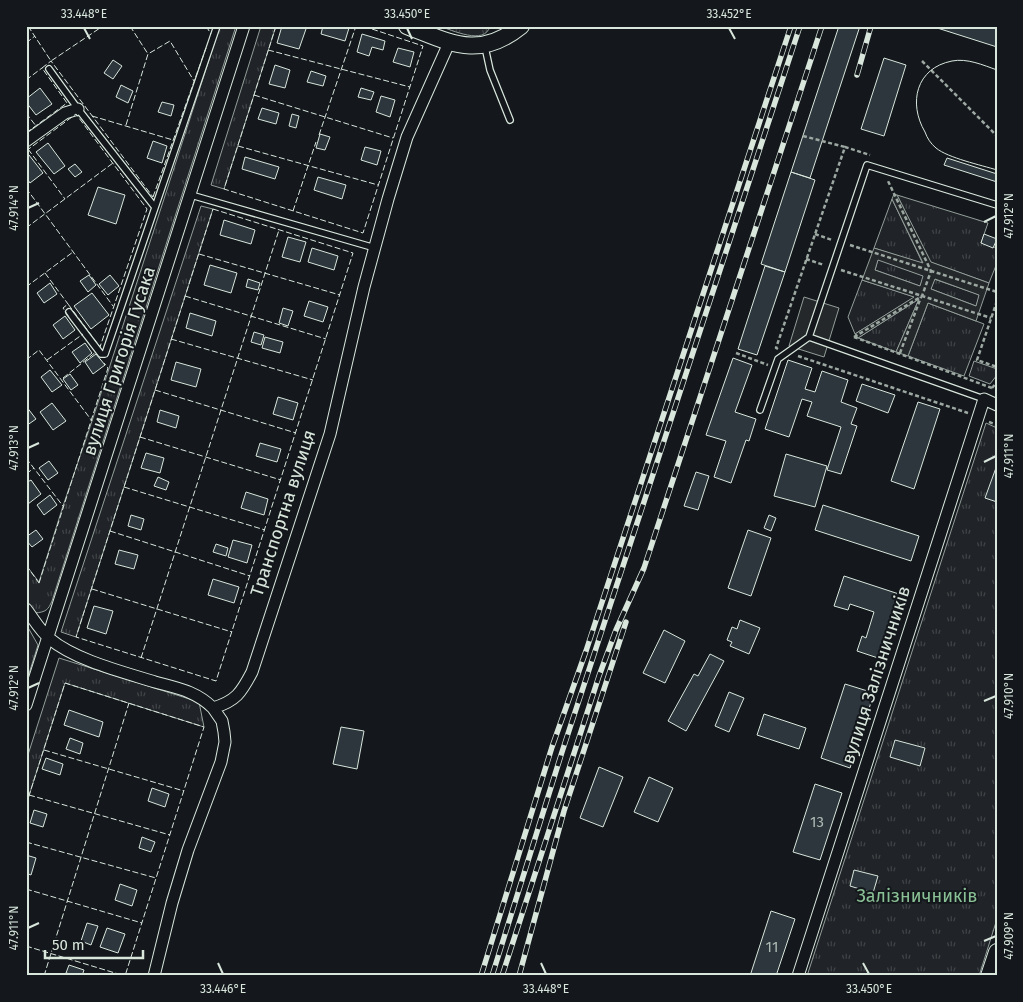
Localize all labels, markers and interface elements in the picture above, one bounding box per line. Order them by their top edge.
text: 33.448°E [61,7,107,21]
text: 33.450°E [384,7,430,21]
text: 33.452°E [706,7,752,21]
text: 47.914°N [7,185,21,231]
text: 47.912°N [1002,193,1016,239]
street label: вулиця Григорія Гусака [78,264,160,458]
text: 47.913°N [7,425,21,471]
street label: Транспортна вулиця [246,427,320,599]
text: 47.911°N [1002,434,1016,478]
street label: вулиця Залізничників [837,583,915,767]
text: 47.912°N [7,665,21,711]
text: 47.910°N [1002,673,1016,719]
house number: 13 [810,813,824,831]
park label: Залізничників [856,885,978,907]
text: 47.911°N [7,906,21,950]
text: 47.909°N [1002,912,1016,960]
scale bar [45,927,142,959]
text: 50 m [52,936,85,954]
house number: 11 [766,938,778,956]
text: 33.446°E [200,982,246,996]
text: 33.448°E [523,982,569,996]
text: 33.450°E [846,982,892,996]

